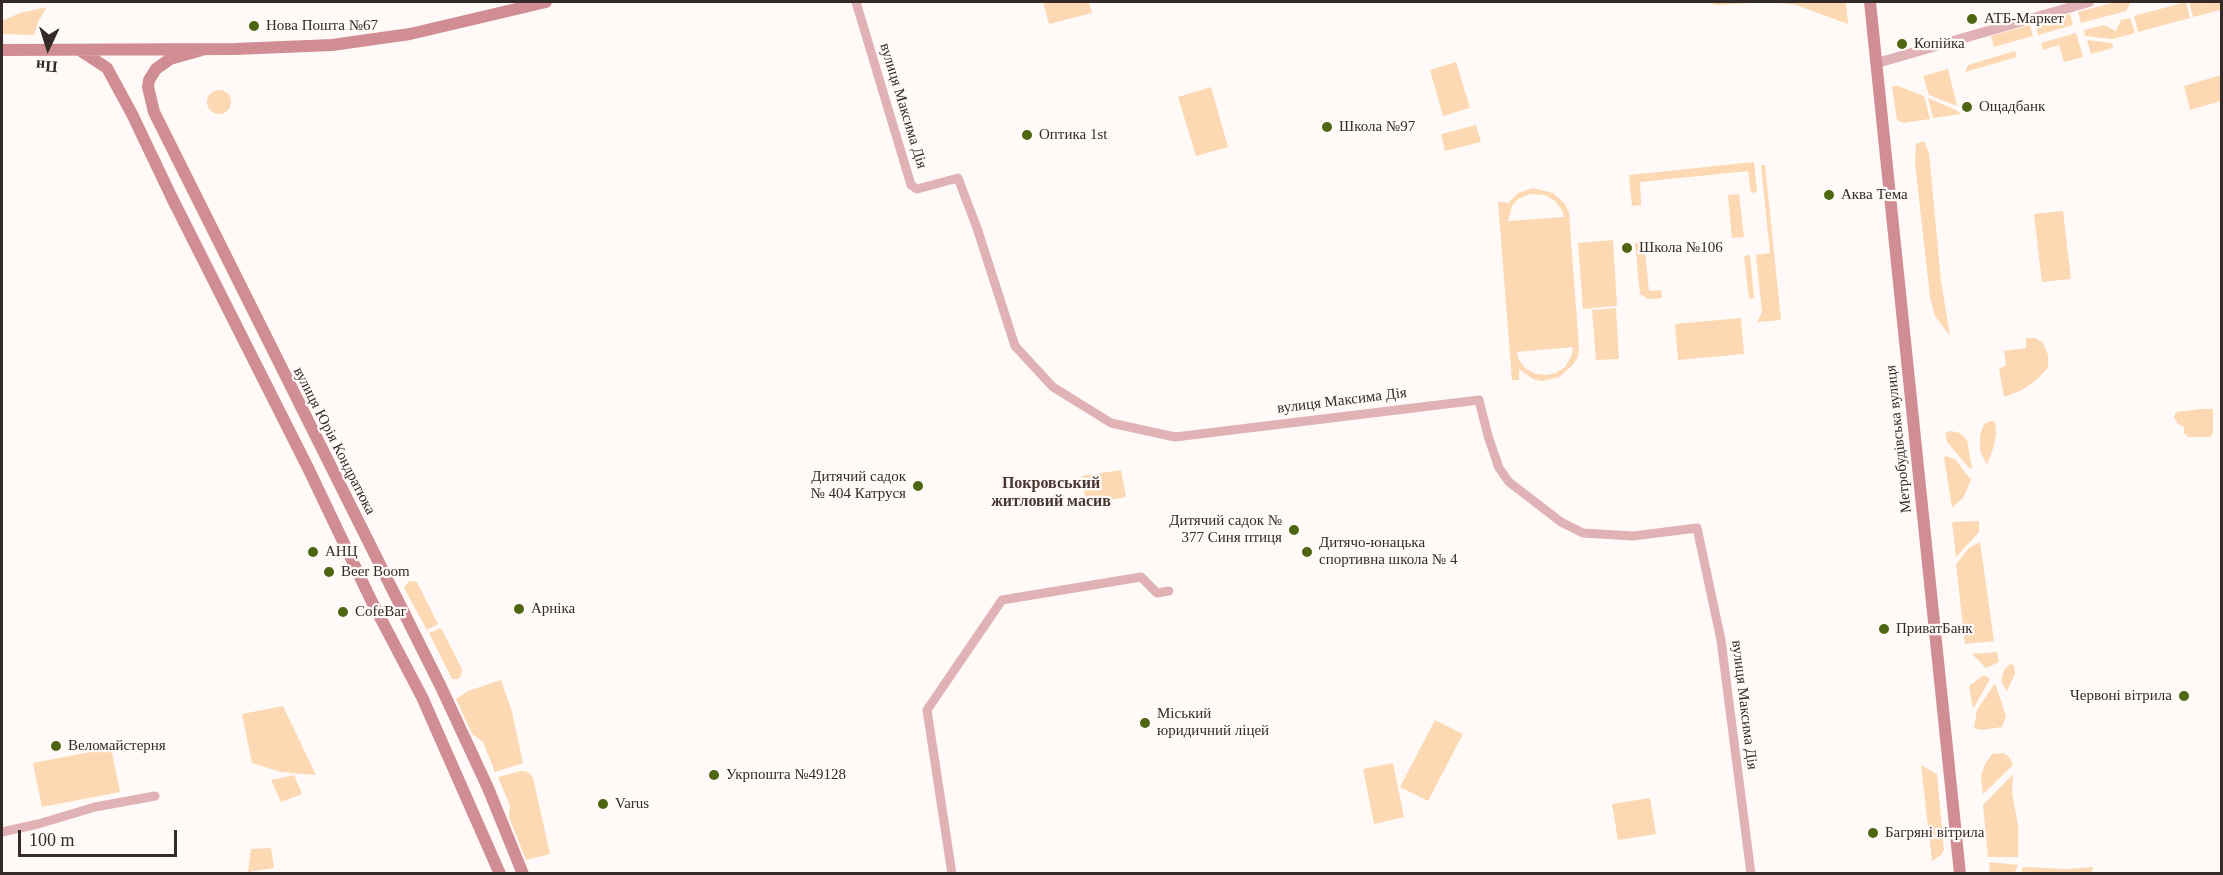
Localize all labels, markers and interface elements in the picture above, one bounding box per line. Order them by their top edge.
place label: АТБ-Маркет [1984,10,2064,28]
marker: АТБ-Маркет [1965,12,1979,26]
place label: Нова Пошта №67 [266,17,378,35]
north arrow [18,18,78,78]
marker: Нова Пошта №67 [247,19,261,33]
place label: Копійка [1914,35,1965,53]
marker: Копійка [1895,37,1909,51]
street label: вулиця Максима Дія [875,41,931,171]
text: Пн [35,57,58,76]
place label: Ощадбанк [1979,98,2045,116]
marker: Ощадбанк [1960,100,1974,114]
place label: Школа №97 [1339,118,1415,136]
marker: Школа №97 [1320,120,1334,134]
place label: Оптика 1st [1039,126,1107,144]
marker: Оптика 1st [1020,128,1034,142]
place label: Аква Тема [1841,186,1908,204]
marker: Аква Тема [1822,188,1836,202]
place label: Школа №106 [1639,239,1723,257]
marker: Школа №106 [1620,241,1634,255]
street label: вулиця Юрія Кондратюка [289,364,379,518]
street label: Метробудівська вулиця [1882,364,1916,514]
street label: вулиця Максима Дія [1276,384,1408,418]
place label: Дитячий садок № 404 Катруся [811,468,906,503]
district label: Покровський житловий масив [991,474,1111,512]
marker: Дитячий садок № 404 Катруся [911,479,925,493]
place label: Дитячий садок № 377 Синя птиця [1169,512,1282,547]
marker: Дитячий садок № 377 Синя птиця [1287,523,1301,537]
place label: Дитячо-юнацька спортивна школа № 4 [1319,534,1457,569]
place label: АНЦ [325,543,357,561]
marker: АНЦ [306,545,320,559]
marker: Дитячо-юнацька спортивна школа № 4 [1300,545,1314,559]
place label: Beer Boom [341,563,410,581]
marker: Beer Boom [322,565,336,579]
place label: Арніка [531,600,575,618]
marker: Арніка [512,602,526,616]
place label: CofeBar [355,603,406,621]
marker: CofeBar [336,605,350,619]
place label: ПриватБанк [1896,620,1973,638]
marker: ПриватБанк [1877,622,1891,636]
street label: вулиця Максима Дія [1727,639,1761,771]
place label: Червоні вітрила [2070,687,2172,705]
marker: Червоні вітрила [2177,689,2191,703]
place label: Міський юридичний ліцей [1157,705,1269,740]
marker: Міський юридичний ліцей [1138,716,1152,730]
place label: Веломайстерня [68,737,166,755]
marker: Веломайстерня [49,739,63,753]
place label: Укрпошта №49128 [726,766,846,784]
marker: Укрпошта №49128 [707,768,721,782]
place label: Varus [615,795,649,813]
marker: Varus [596,797,610,811]
scale bar [21,818,180,856]
place label: Багряні вітрила [1885,824,1984,842]
marker: Багряні вітрила [1866,826,1880,840]
text: 100 m [29,830,75,850]

